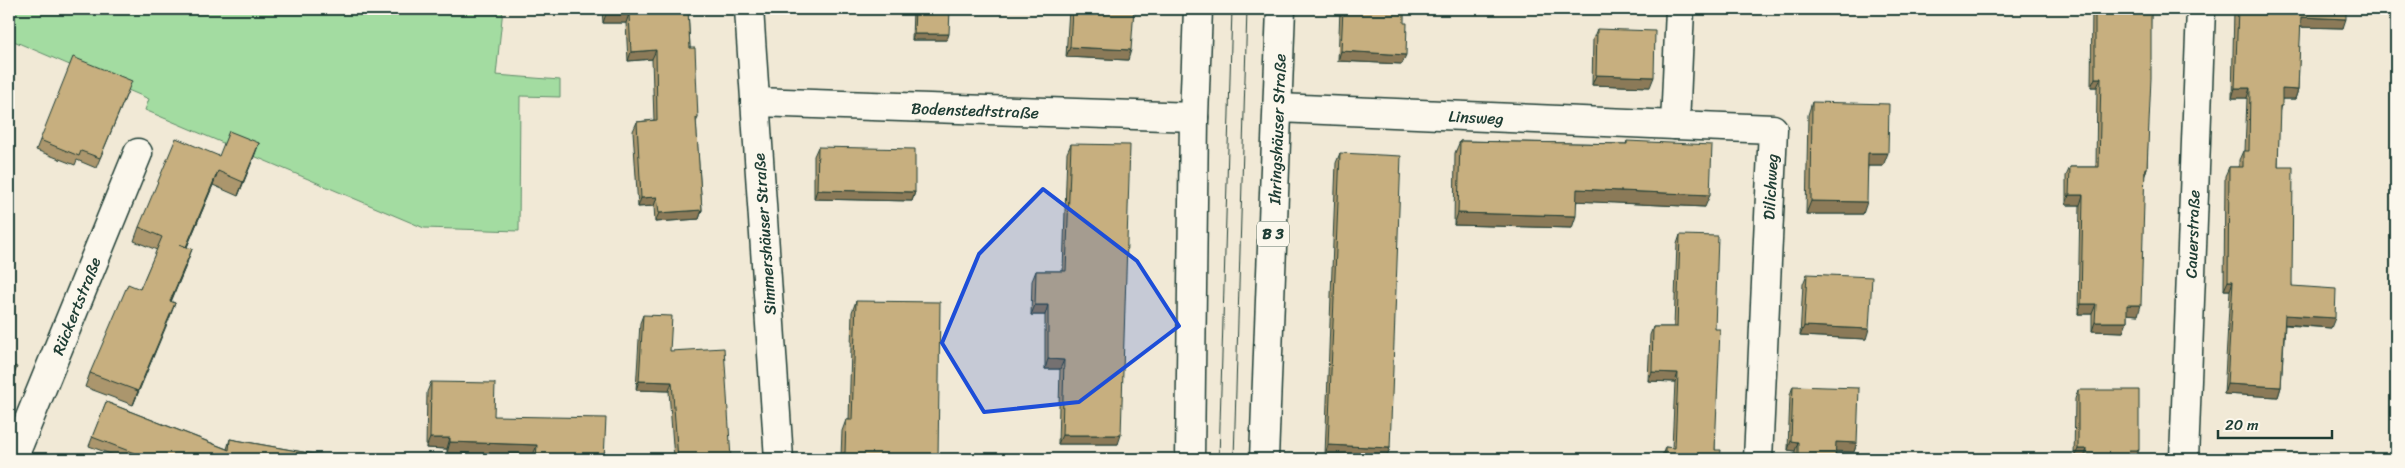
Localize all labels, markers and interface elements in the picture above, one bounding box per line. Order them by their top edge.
street label: Ihringshäuser Straße [1260,53,1295,206]
street label: Bodenstedtstraße [911,94,1039,127]
street label: Linsweg [1448,102,1504,133]
street label: Simmershäuser Straße [744,152,785,316]
street label: Dilichweg [1754,153,1787,221]
street label: Cauerstraße [2176,189,2209,279]
road number: B 3 [1257,222,1289,246]
street label: Rückertstraße [44,252,109,360]
scale bar [2218,408,2331,440]
text: 20 m [2225,412,2259,438]

